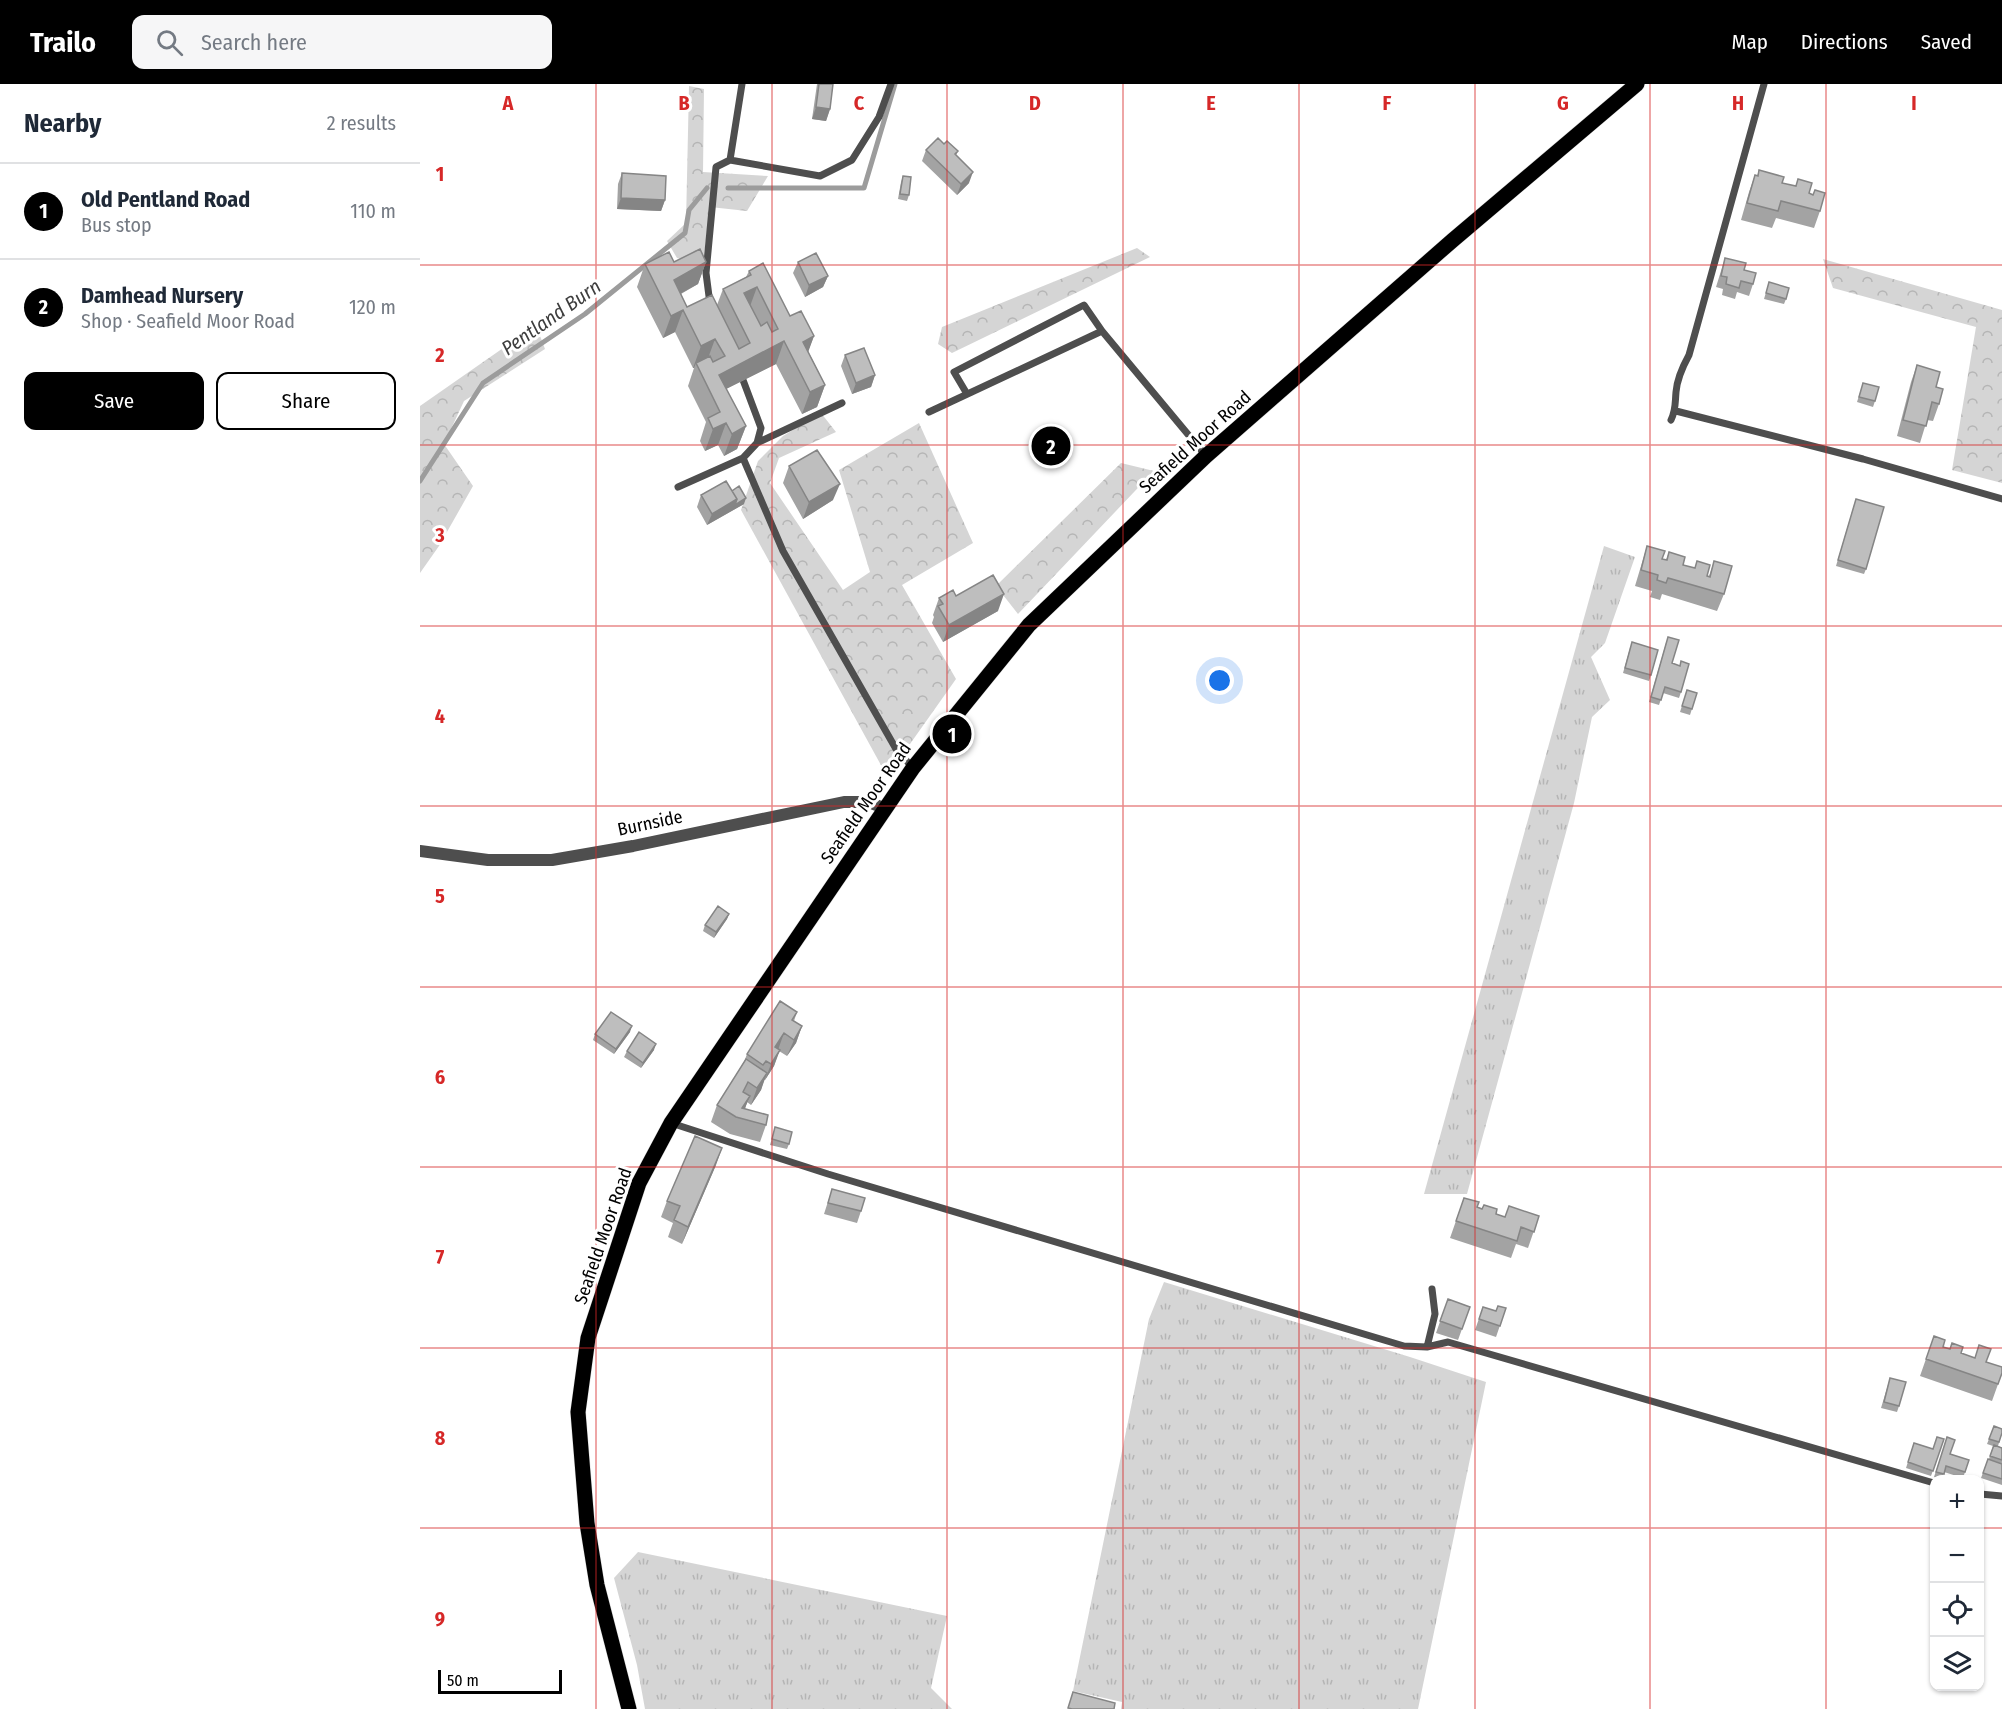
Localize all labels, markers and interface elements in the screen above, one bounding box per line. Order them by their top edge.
search box [132,15,552,69]
text: Trailo [30,26,96,59]
icon: search [153,26,186,59]
text: Search here [201,29,307,56]
text: Map [1731,29,1768,55]
text: Directions [1801,29,1888,55]
text: Saved [1921,29,1972,55]
text: A [502,91,515,115]
text: B [678,91,690,115]
text: C [854,91,865,115]
text: D [1029,91,1041,115]
text: E [1206,91,1216,115]
text: F [1383,91,1392,115]
text: G [1557,91,1569,115]
text: H [1732,91,1744,115]
text: I [1911,91,1917,115]
text: Nearby [24,108,101,139]
text: 2 results [327,111,396,135]
text: 1 [436,162,444,186]
text: Old Pentland Road [81,186,250,213]
text: 1 [39,199,48,223]
text: 110 m [350,199,396,223]
text: Bus stop [81,213,152,237]
water label: Pentland Burn [497,274,605,360]
text: Damhead Nursery [81,282,243,309]
text: 2 [39,295,48,319]
text: 120 m [349,295,396,319]
text: Shop · Seafield Moor Road [81,309,295,333]
text: 2 [434,343,445,367]
button: Save [24,372,204,430]
button: Share [216,372,396,430]
street label: Seafield Moor Road [1135,386,1255,498]
pin: 2 [1032,424,1070,469]
text: 3 [434,523,445,547]
your location [1205,666,1234,695]
text: 4 [435,704,445,728]
pin: 1 [932,712,972,756]
street label: Seafield Moor Road [816,738,916,868]
street label: Burnside [616,805,685,841]
text: 5 [435,884,445,908]
text: 6 [435,1065,445,1089]
street label: Seafield Moor Road [569,1165,637,1307]
text: 7 [436,1245,445,1269]
text: 8 [435,1426,446,1450]
map controls [1930,1475,1984,1691]
button: + [1930,1475,1984,1529]
button: − [1930,1529,1984,1583]
button: locate [1930,1583,1984,1637]
text: 9 [435,1607,445,1631]
button: layers [1930,1637,1984,1691]
scale bar [438,1667,562,1694]
text: 50 m [447,1671,479,1690]

